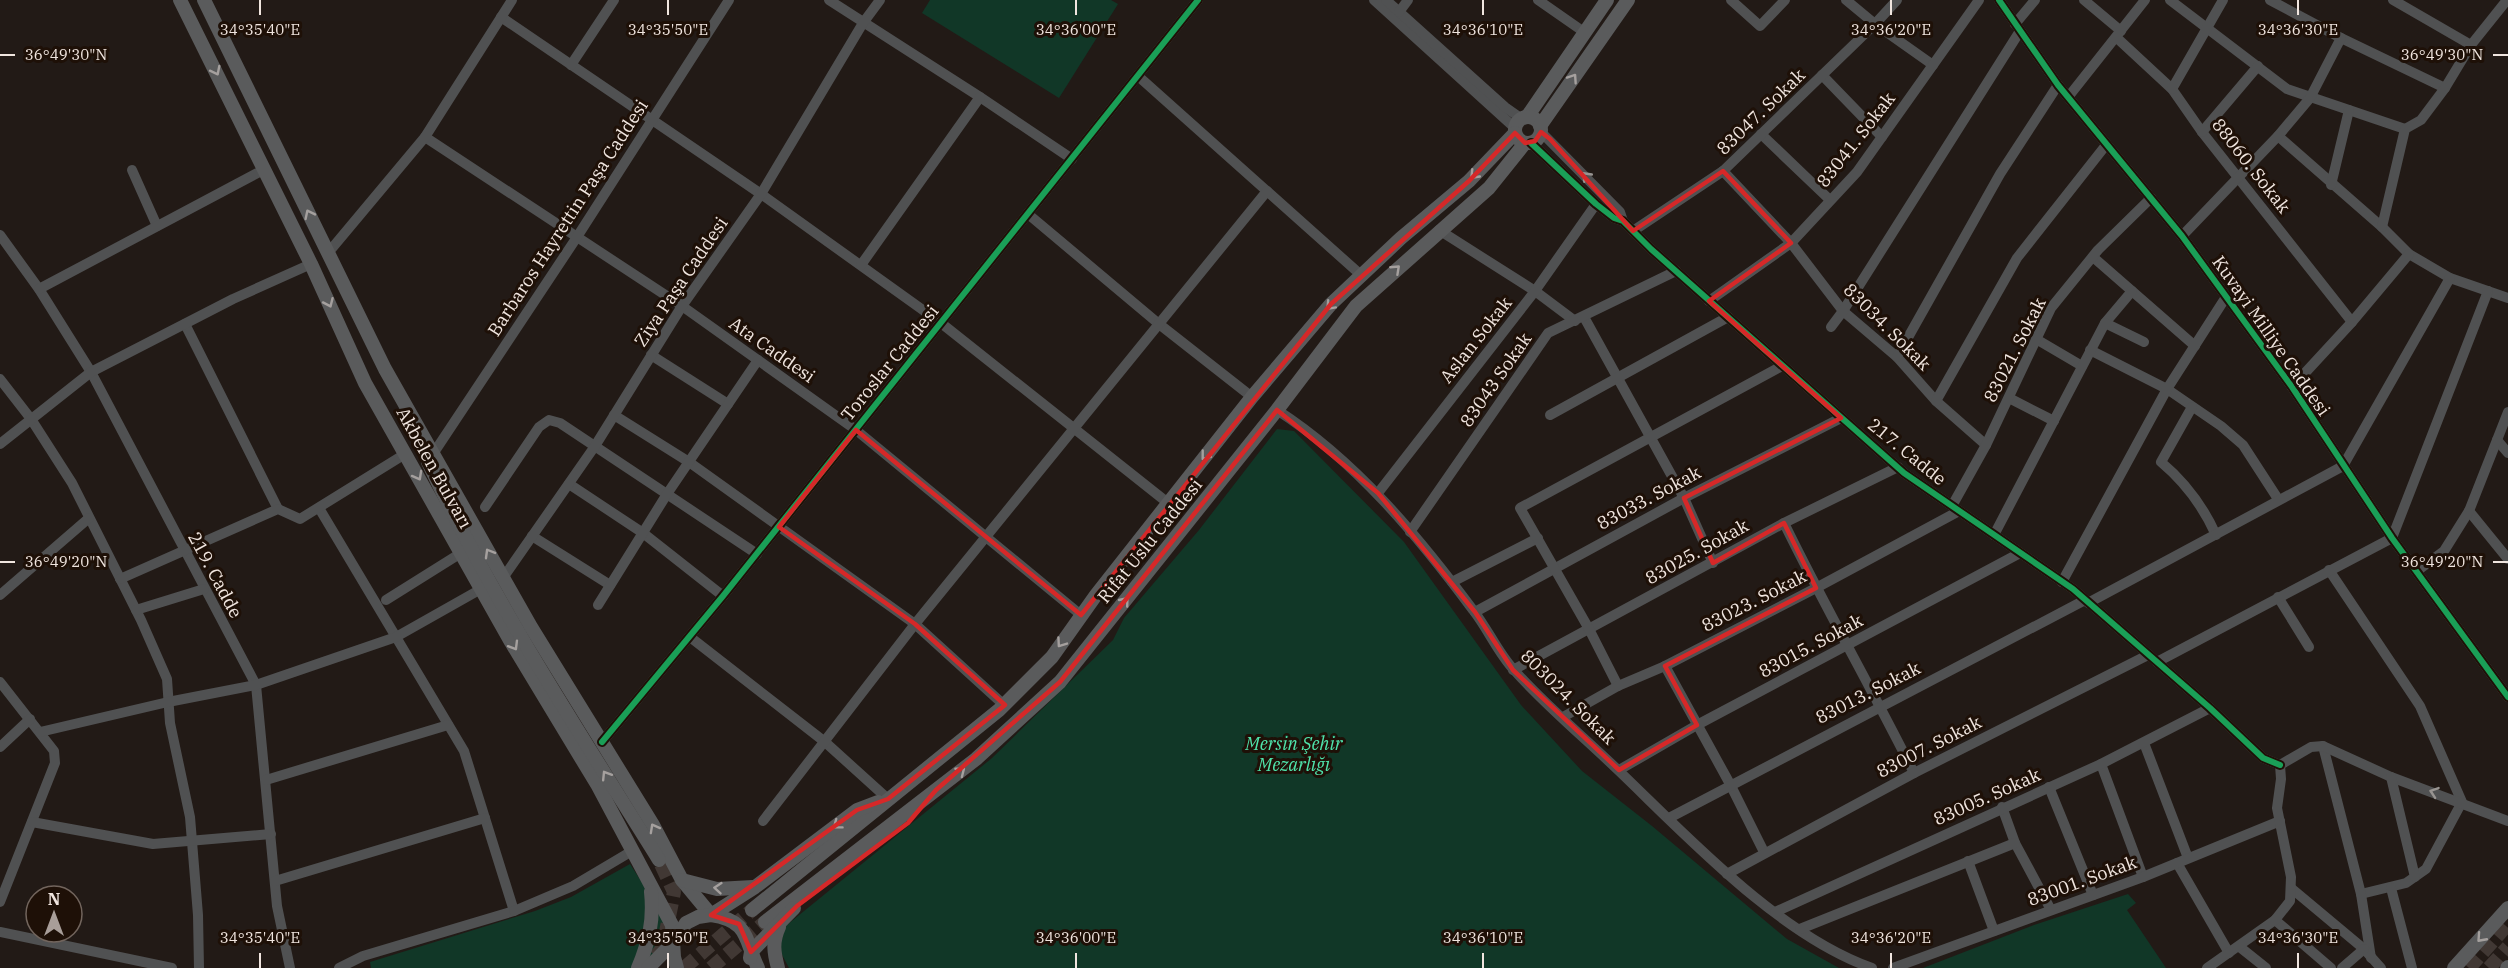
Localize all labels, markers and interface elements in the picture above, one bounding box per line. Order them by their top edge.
text: 34°35'40"E [220,20,300,39]
text: 34°35'50"E [628,20,708,39]
text: 34°36'00"E [1036,20,1116,39]
text: 34°36'10"E [1443,20,1523,39]
text: 34°36'20"E [1851,20,1931,39]
text: 34°36'30"E [2258,20,2338,39]
text: 36°49'30"N [25,45,107,64]
text: 36°49'30"N [2401,45,2483,64]
street label: 83047. Sokak [1711,63,1810,160]
one-way arrow [209,65,220,75]
one-way arrow [1566,73,1577,84]
street label: 83041. Sokak [1811,87,1900,192]
street label: Barbaros Hayrettin Paşa Caddesi [482,95,653,340]
street label: 88060. Sokak [2207,113,2296,218]
one-way arrow [1471,167,1482,178]
one-way arrow [1582,173,1593,183]
one-way arrow [304,210,316,221]
street label: Ziya Paşa Caddesi [629,212,733,351]
street label: Kuvayi Milliye Caddesi [2207,251,2336,421]
one-way arrow [1388,266,1399,277]
street label: 83034. Sokak [1839,278,1936,376]
street label: Aslan Sokak [1435,291,1517,388]
street label: 83021. Sokak [1978,293,2051,406]
one-way arrow [321,297,333,308]
one-way arrow [1326,299,1337,309]
street label: Toroslar Caddesi [836,300,944,425]
street label: Ata Caddesi [725,312,820,388]
street label: 83043 Sokak [1455,328,1537,431]
street label: Akbelen Bulvarı [392,403,477,533]
street label: 217. Cadde [1863,413,1951,490]
one-way arrow [1202,449,1213,460]
street label: 83033. Sokak [1593,460,1705,535]
one-way arrow [410,470,422,480]
street label: Rifat Uslu Caddesi [1092,473,1207,608]
street label: 83025. Sokak [1641,513,1753,589]
street label: 219. Cadde [183,528,248,622]
one-way arrow [485,549,496,559]
text: 36°49'20"N [25,552,107,571]
text: 36°49'20"N [2401,552,2483,571]
street label: 83023. Sokak [1698,564,1810,637]
one-way arrow [1117,597,1128,608]
street label: 83015. Sokak [1755,608,1867,683]
one-way arrow [1057,637,1068,648]
one-way arrow [506,640,518,650]
street label: 803024. Sokak [1516,644,1621,749]
street label: 83013. Sokak [1812,656,1924,729]
street label: 83007. Sokak [1873,710,1985,783]
park label: Mersin Şehir Mezarlığı [1244,732,1344,776]
street label: 83005. Sokak [1930,763,2044,830]
one-way arrow [954,768,965,779]
one-way arrow [602,771,613,782]
one-way arrow [2429,786,2440,799]
one-way arrow [833,817,844,828]
one-way arrow [650,824,661,834]
street label: 83001. Sokak [2024,850,2140,911]
one-way arrow [713,882,722,895]
north arrow [24,884,84,944]
text: N [48,889,60,909]
text: 34°35'40"E [220,928,300,947]
text: 34°35'50"E [628,928,708,947]
text: 34°36'00"E [1036,928,1116,947]
text: 34°36'10"E [1443,928,1523,947]
text: 34°36'20"E [1851,928,1931,947]
text: 34°36'30"E [2258,928,2338,947]
one-way arrow [2477,931,2488,942]

